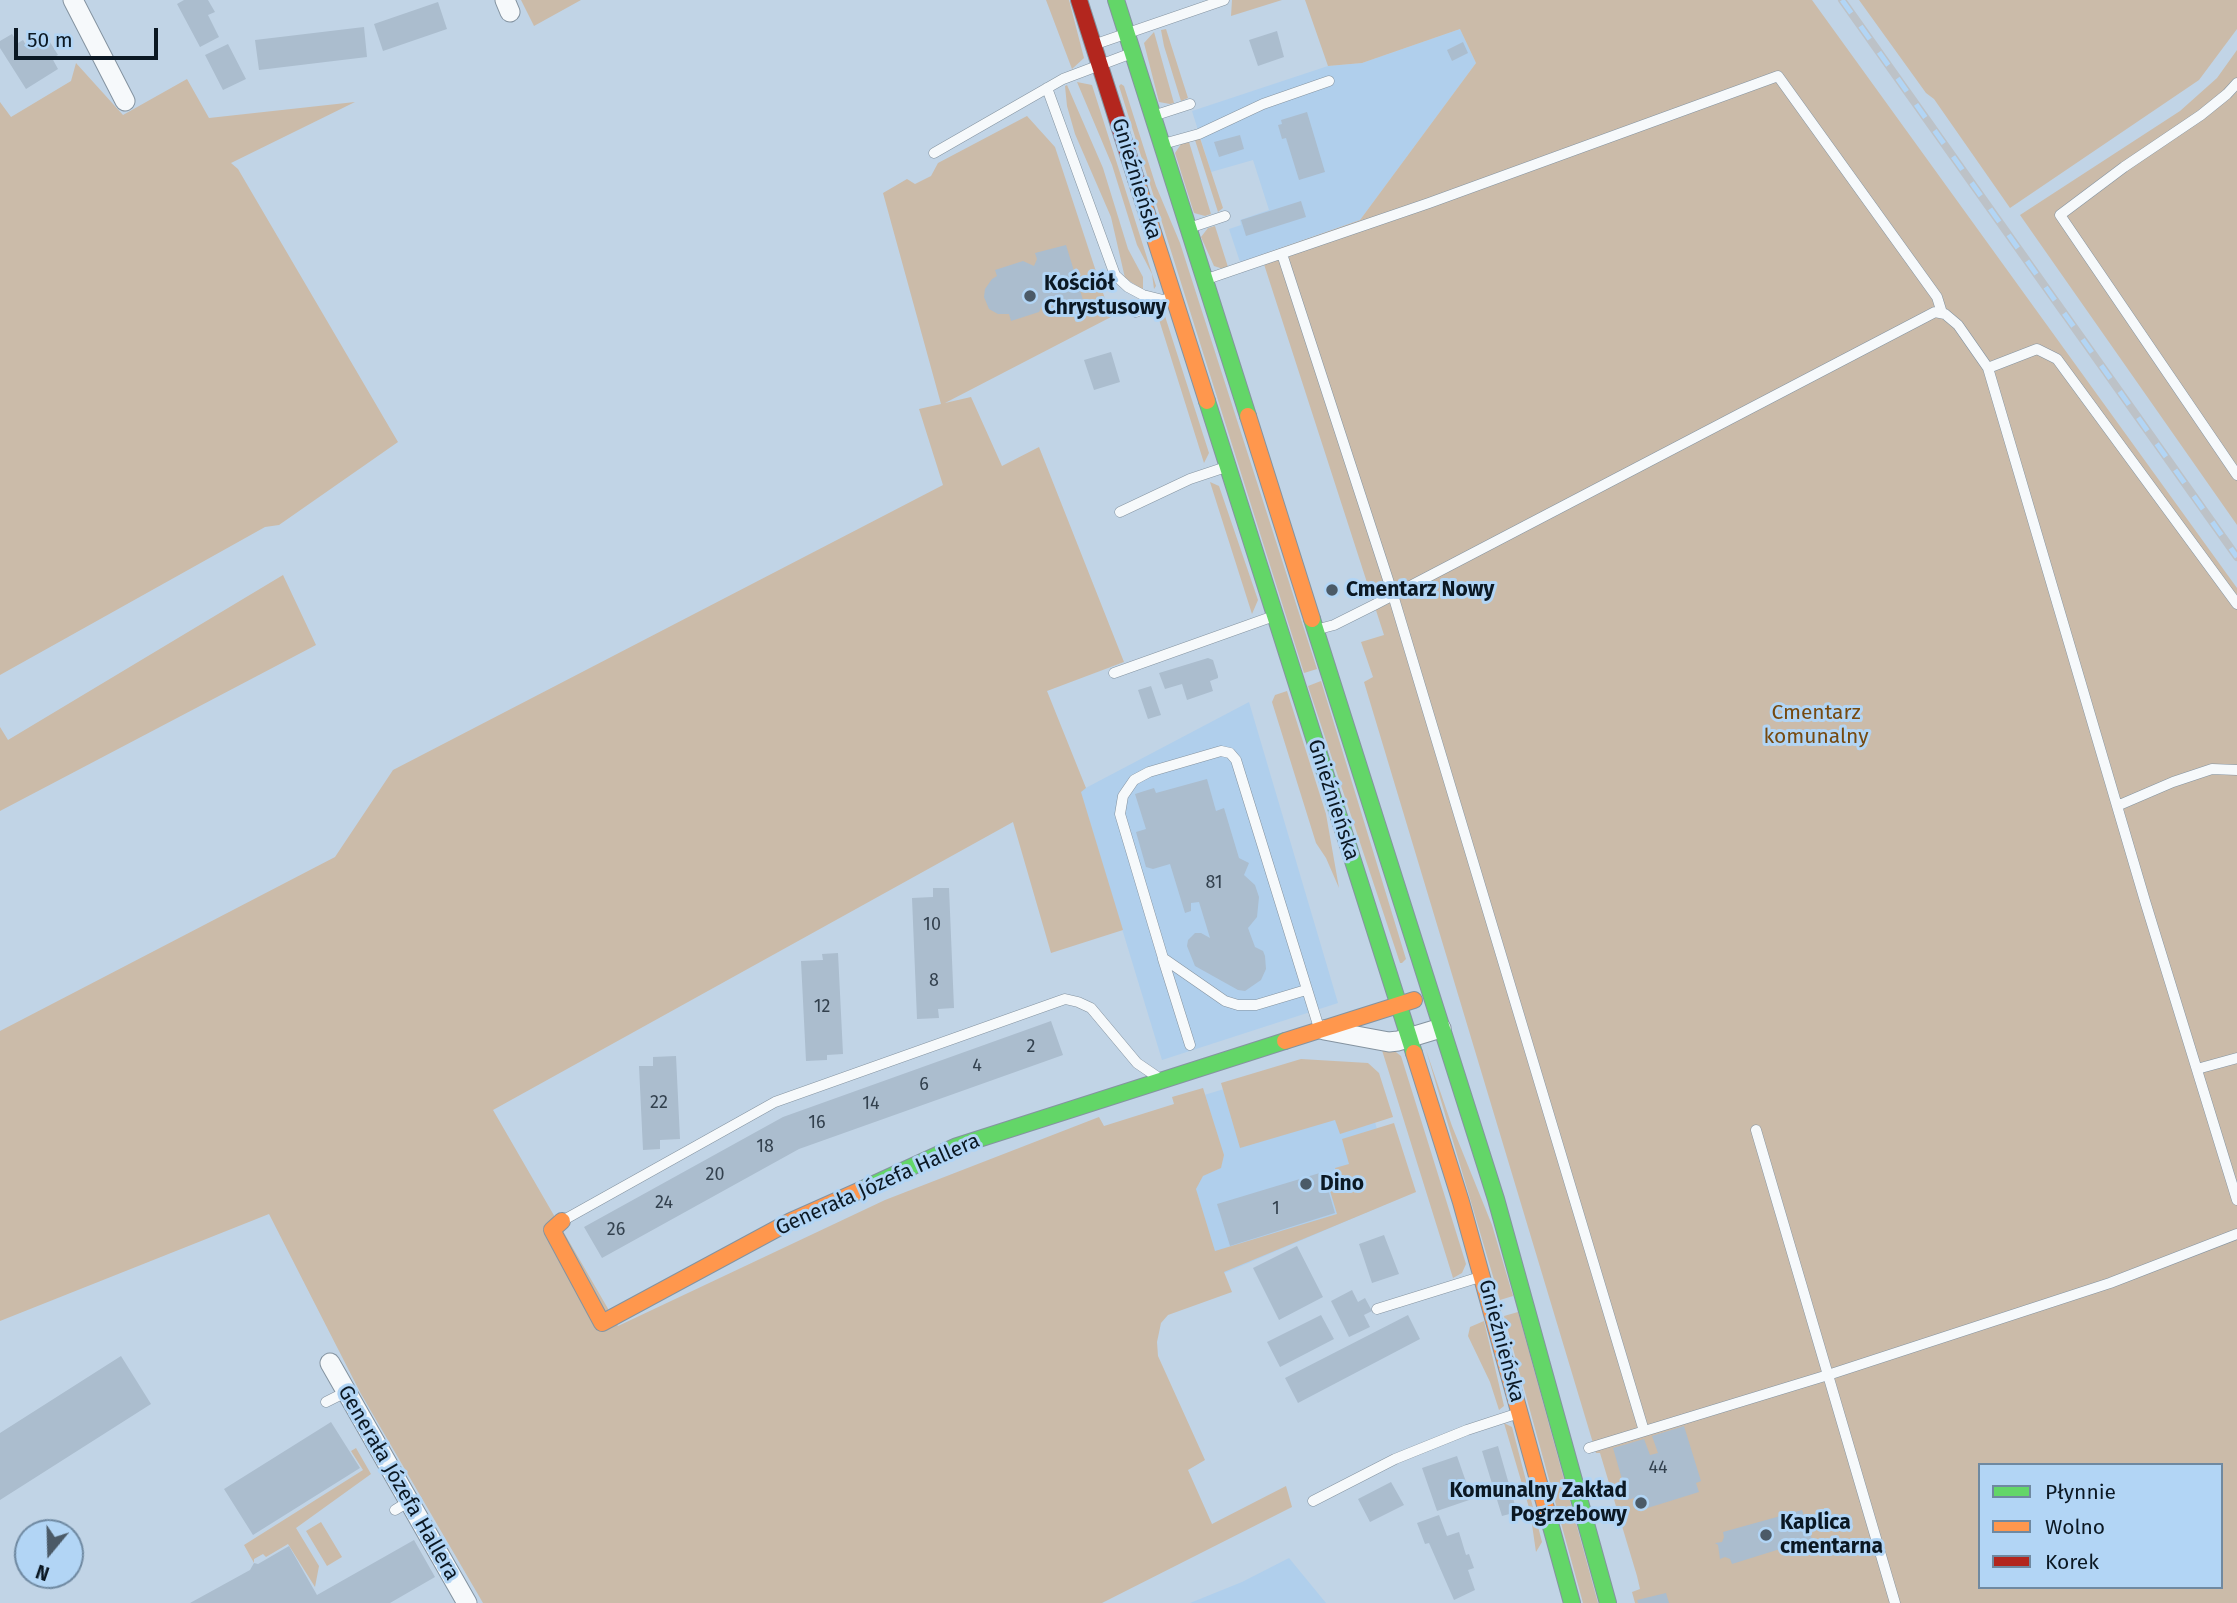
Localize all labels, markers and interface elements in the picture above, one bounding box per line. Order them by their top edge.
scale bar [18,14,161,58]
text: 50 m [27,27,73,53]
street label: Gnieźnieńska [1106,115,1166,243]
place label: Kościół Chrystusowy [1044,271,1166,321]
marker: Kościół Chrystusowy [1022,288,1038,304]
place label: Cmentarz Nowy [1346,577,1494,603]
marker: Cmentarz Nowy [1324,582,1340,598]
park label: Cmentarz komunalny [1763,700,1869,750]
street label: Gnieźnieńska [1302,736,1364,864]
house number: 81 [1205,872,1223,894]
house number: 10 [923,914,941,936]
house number: 8 [929,970,939,992]
house number: 12 [814,996,830,1018]
house number: 2 [1027,1036,1035,1058]
house number: 4 [972,1055,982,1077]
house number: 6 [919,1074,929,1096]
house number: 22 [650,1092,668,1114]
house number: 14 [862,1093,880,1115]
house number: 16 [808,1112,826,1134]
street label: Generała Józefa Hallera [772,1129,984,1241]
house number: 18 [756,1136,774,1158]
house number: 20 [706,1164,724,1186]
place label: Dino [1320,1171,1364,1197]
marker: Dino [1298,1176,1314,1192]
house number: 24 [655,1192,673,1214]
house number: 1 [1272,1198,1280,1220]
house number: 26 [607,1219,625,1241]
street label: Gnieźnieńska [1473,1277,1529,1405]
street label: Generała Józefa Hallera [332,1381,464,1585]
house number: 44 [1648,1457,1668,1479]
legend [1978,1463,2223,1589]
place label: Komunalny Zakład Pogrzebowy [1449,1478,1627,1528]
text: Płynnie [2045,1479,2116,1505]
marker: Komunalny Zakład Pogrzebowy [1633,1495,1649,1511]
place label: Kaplica cmentarna [1780,1510,1883,1560]
text: Wolno [2045,1514,2105,1540]
north arrow [14,1519,84,1589]
marker: Kaplica cmentarna [1758,1527,1774,1543]
text: Korek [2045,1549,2099,1575]
text: N [33,1560,52,1585]

